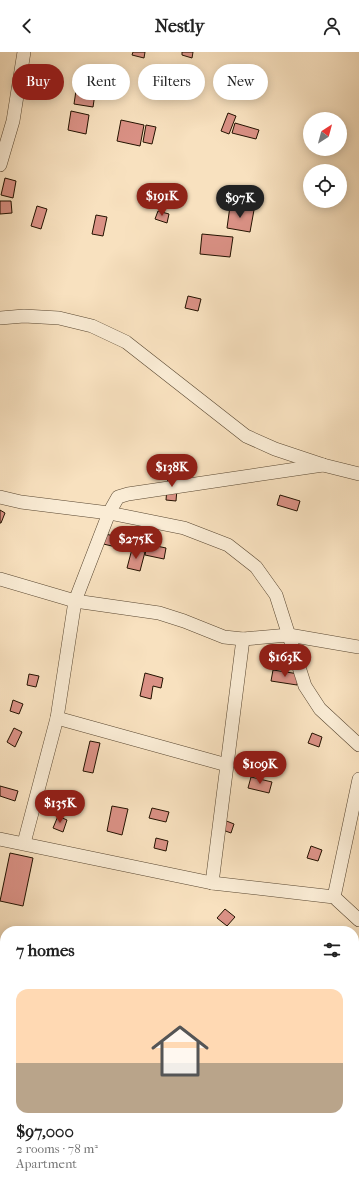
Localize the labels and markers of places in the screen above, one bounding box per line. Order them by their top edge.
pin: $191K [134,183,190,217]
pin: $97K [216,185,264,219]
pin: $138K [144,454,200,488]
pin: $275K [108,526,164,560]
pin: $163K [257,644,313,678]
pin: $109K [232,751,288,785]
pin: $135K [32,790,88,824]

